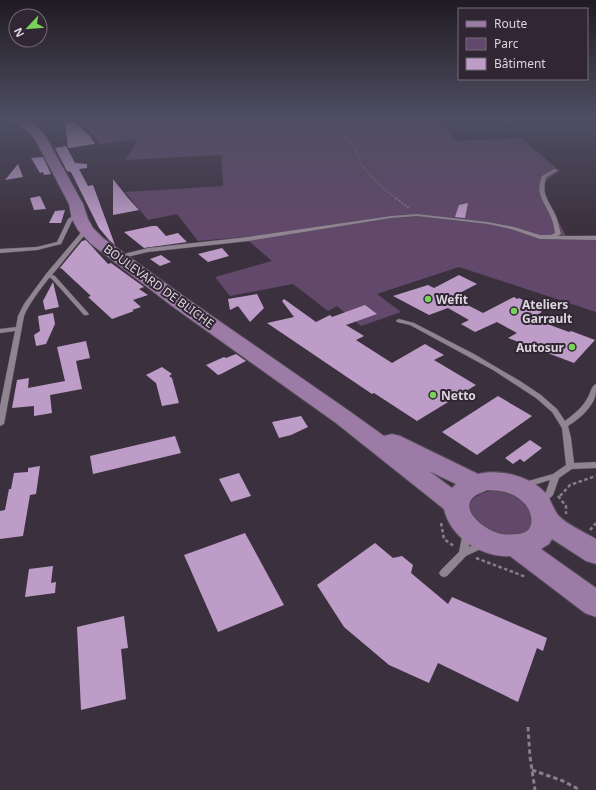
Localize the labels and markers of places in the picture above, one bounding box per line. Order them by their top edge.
place label: Wefit [436,291,468,308]
marker: Wefit [423,294,433,304]
place label: Ateliers Garrault [522,296,572,327]
marker: Ateliers Garrault [509,306,519,316]
place label: Autosur [516,339,565,356]
marker: Autosur [567,342,577,352]
place label: Netto [441,387,476,404]
marker: Netto [428,390,438,400]

